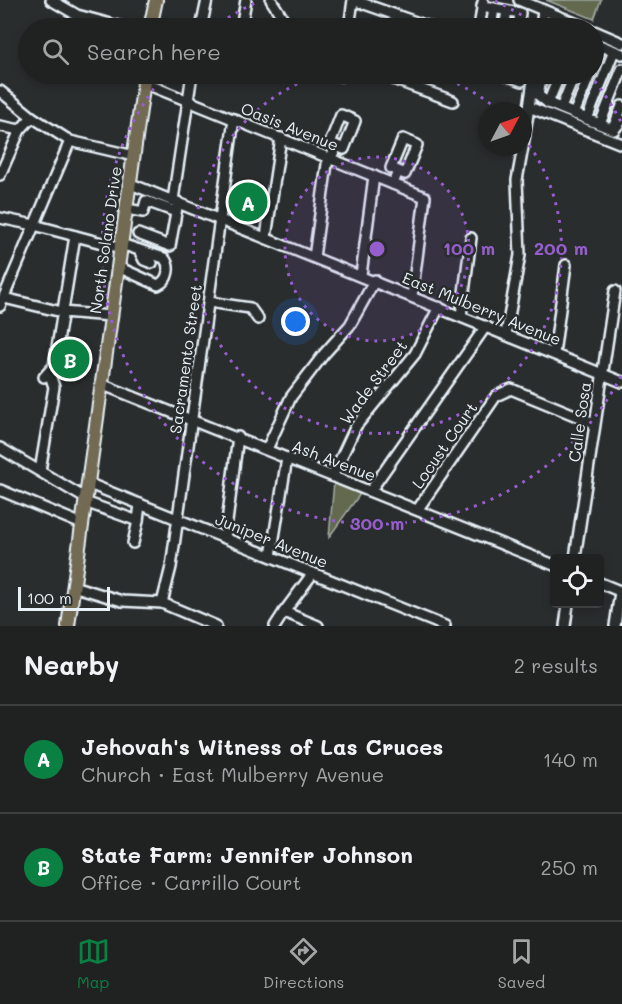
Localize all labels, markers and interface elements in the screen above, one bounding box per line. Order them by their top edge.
search box [18,18,604,84]
icon: search [39,35,72,68]
text: Search here [87,37,221,66]
street label: Oasis Avenue [238,97,342,155]
north arrow [478,102,532,156]
street label: North Solano Drive [84,165,126,315]
pin: A [228,180,268,224]
text: 100 m [443,236,495,260]
text: 200 m [534,236,588,260]
centre of rings [367,239,387,259]
street label: East Mulberry Avenue [399,266,565,350]
street label: Sacramento Street [164,283,206,435]
your location [281,307,310,336]
pin: B [50,336,90,382]
street label: Wade Street [334,336,412,428]
street label: Calle Sosa [563,381,595,463]
street label: Locust Court [407,398,481,492]
street label: Ash Avenue [289,434,379,486]
street label: Juniper Avenue [213,508,331,572]
text: 300 m [350,511,404,535]
map controls [550,554,604,608]
button: locate [550,554,604,608]
scale bar [18,584,110,612]
text: 100 m [27,587,72,608]
text: Nearby [24,648,119,682]
text: 2 results [514,652,598,678]
text: Jehovah's Witness of Las Cruces [81,732,443,761]
text: A [37,746,50,772]
text: 140 m [543,746,598,772]
text: Church · East Mulberry Avenue [81,761,384,787]
text: State Farm: Jennifer Johnson [81,840,413,869]
text: B [37,854,50,880]
text: 250 m [541,854,598,880]
text: Office · Carrillo Court [81,869,301,895]
tab: Map [77,935,110,992]
tab: Directions [263,935,344,992]
tab: Saved [498,935,545,992]

